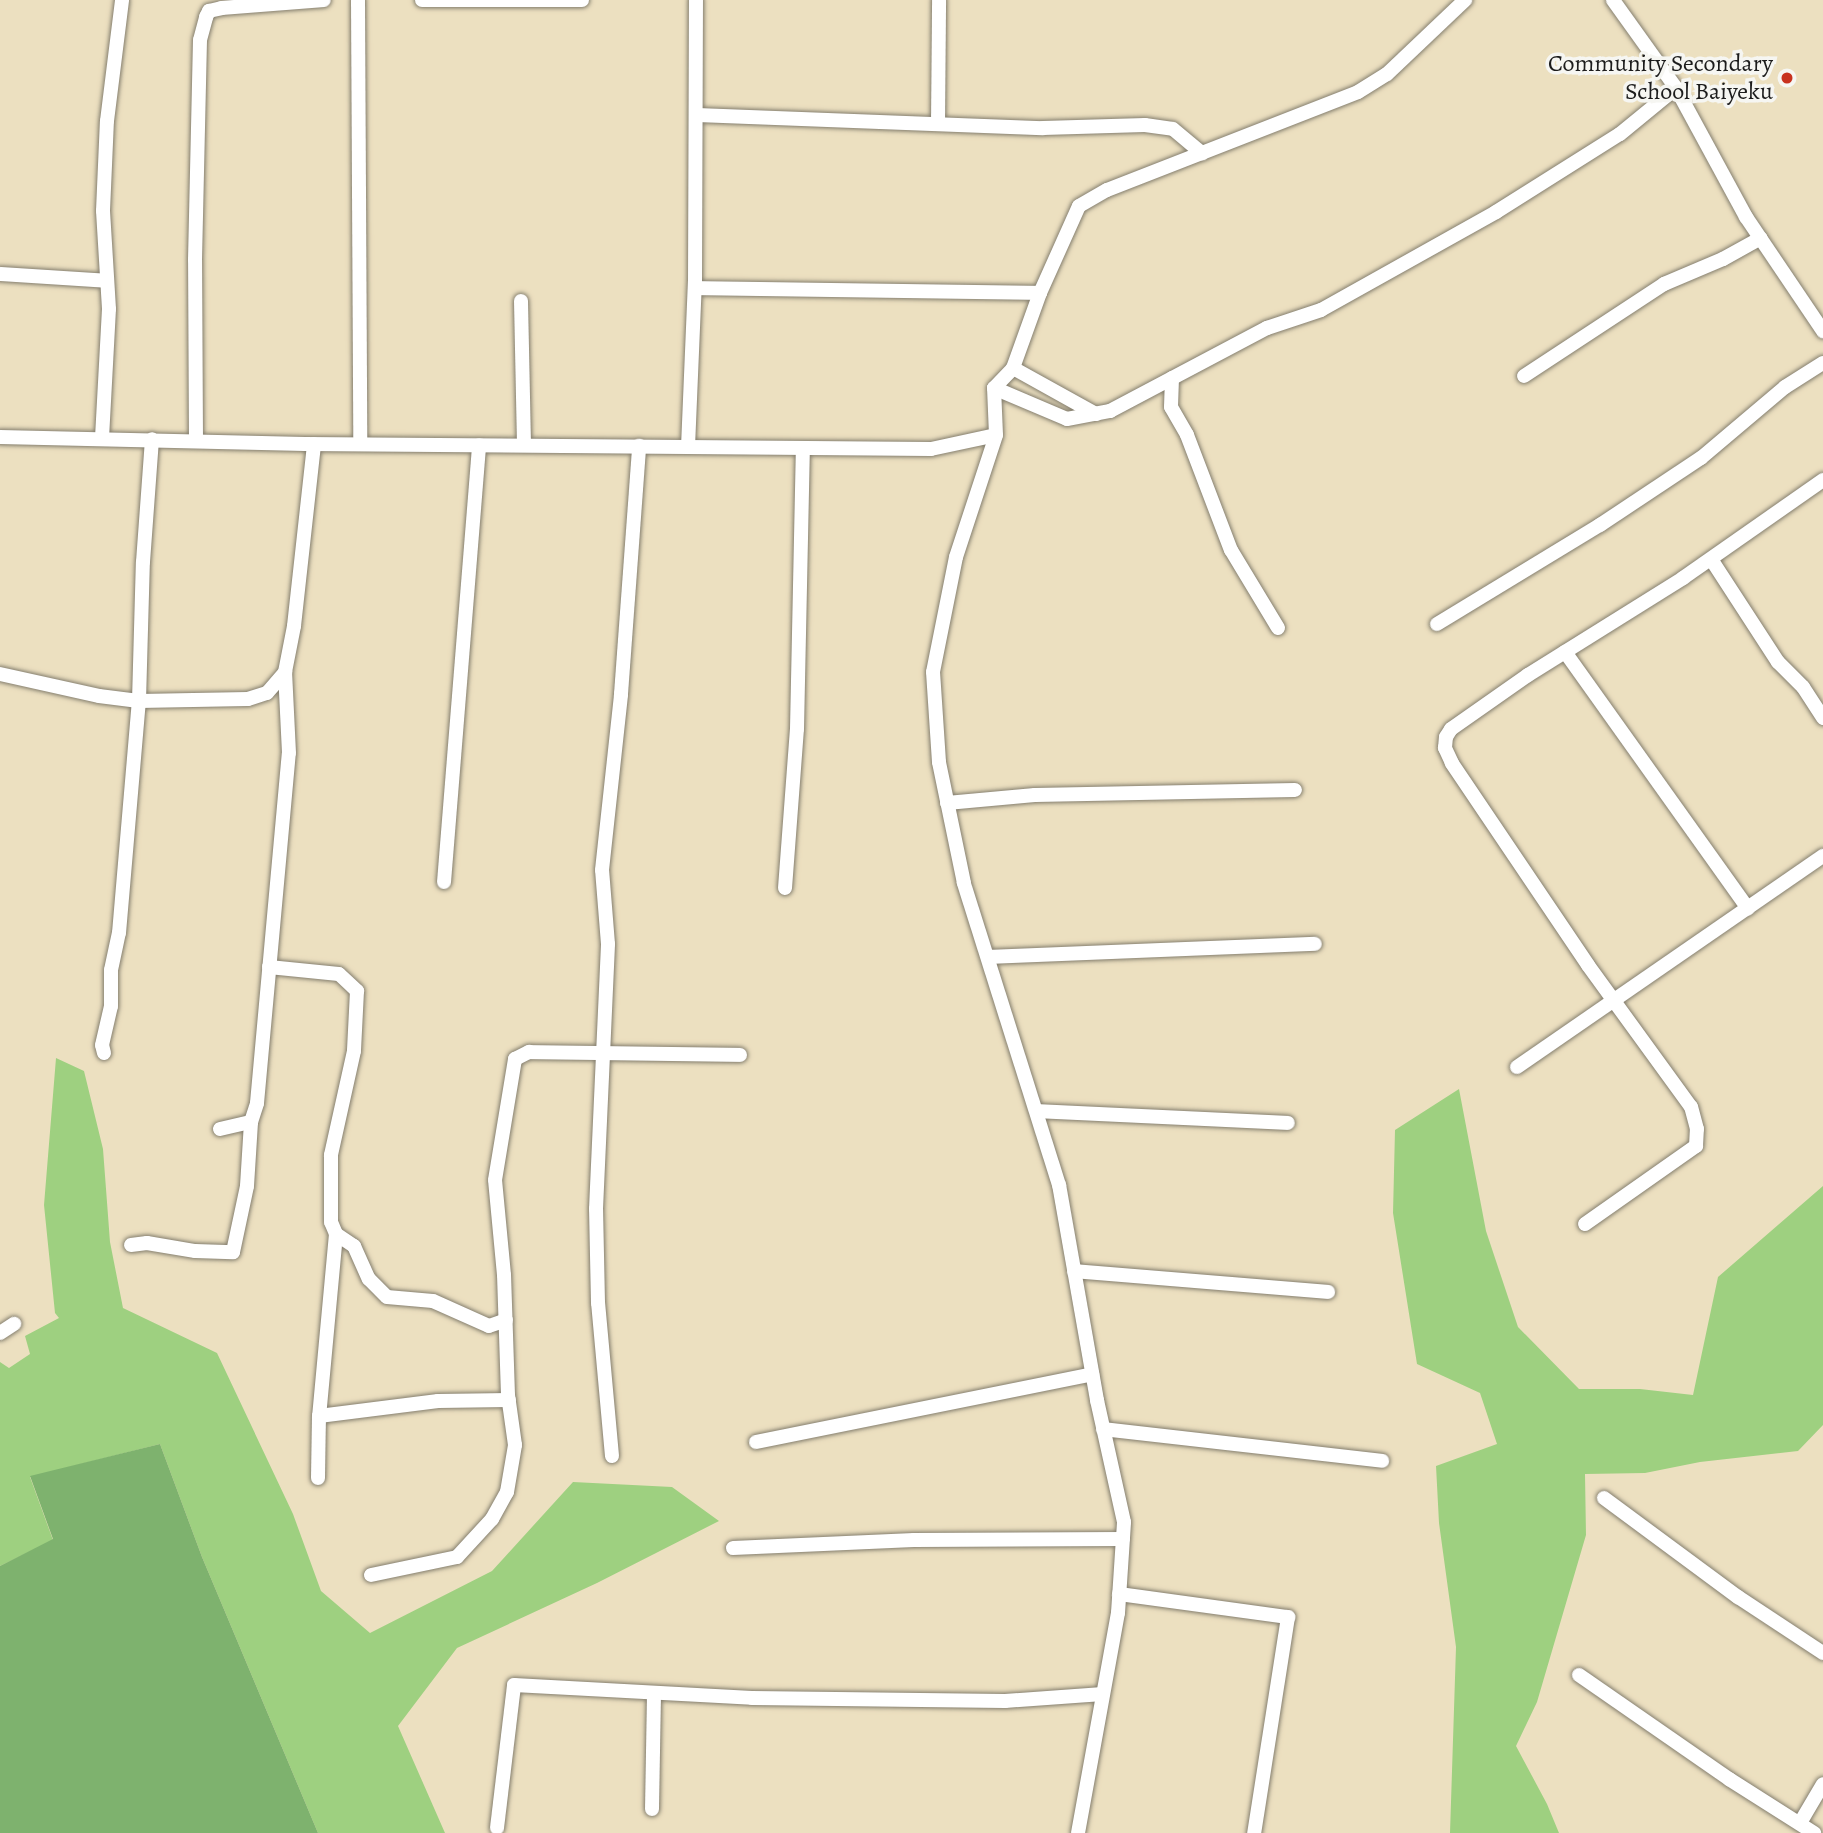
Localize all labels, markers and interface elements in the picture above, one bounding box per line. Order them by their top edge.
place label: Community Secondary School Baiyeku [1548,50,1773,106]
marker: Community Secondary School Baiyeku [1779,70,1795,86]

